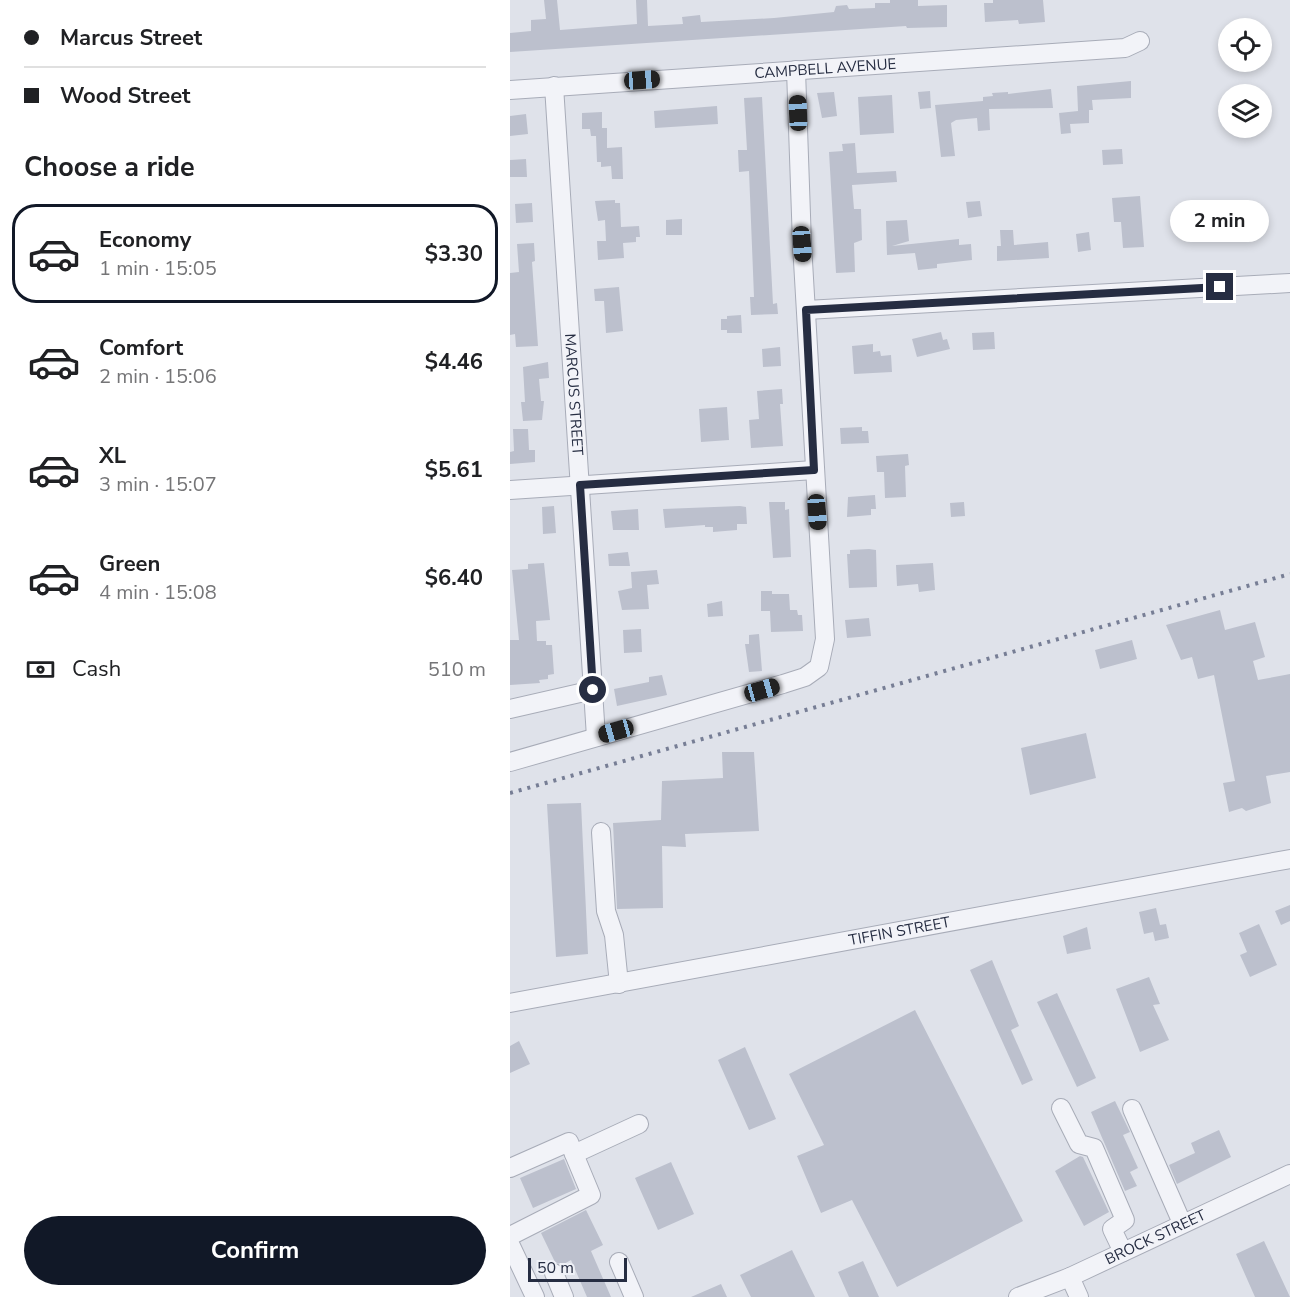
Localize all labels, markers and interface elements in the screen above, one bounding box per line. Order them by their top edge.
map controls [1218,18,1272,138]
button: locate [1218,18,1272,72]
text: Marcus Street [60,23,202,53]
street label: CAMPBELL AVENUE [754,54,897,83]
car [623,70,661,90]
text: Wood Street [60,81,191,111]
button: layers [1218,84,1272,138]
car [788,95,808,131]
text: Choose a ride [24,149,195,186]
callout: 2 min [1170,200,1270,242]
text: 2 min [1194,207,1245,234]
text: Economy [99,225,191,255]
car [792,225,812,263]
icon: car [27,227,81,281]
text: $3.30 [425,239,483,269]
text: 1 min · 15:05 [99,255,217,282]
route end [1206,273,1233,300]
text: Comfort [99,333,183,363]
street label: MARCUS STREET [560,333,588,456]
icon: car [27,335,81,389]
text: $4.46 [425,347,483,377]
text: 2 min · 15:06 [99,363,217,390]
text: XL [99,441,126,471]
icon: car [27,443,81,497]
text: $5.61 [425,455,483,485]
text: 3 min · 15:07 [99,471,217,498]
car [807,493,827,531]
text: Green [99,549,160,579]
icon: car [27,551,81,605]
text: $6.40 [425,563,483,593]
text: 4 min · 15:08 [99,579,217,606]
icon: cash [24,653,57,686]
text: Cash [72,654,121,684]
text: 510 m [428,656,486,683]
route start [579,676,606,703]
car [742,676,782,704]
car [596,717,636,745]
street label: TIFFIN STREET [847,912,952,950]
street label: BROCK STREET [1102,1205,1209,1269]
button: Confirm [24,1216,486,1285]
scale bar [528,1255,627,1282]
text: 50 m [537,1257,574,1279]

